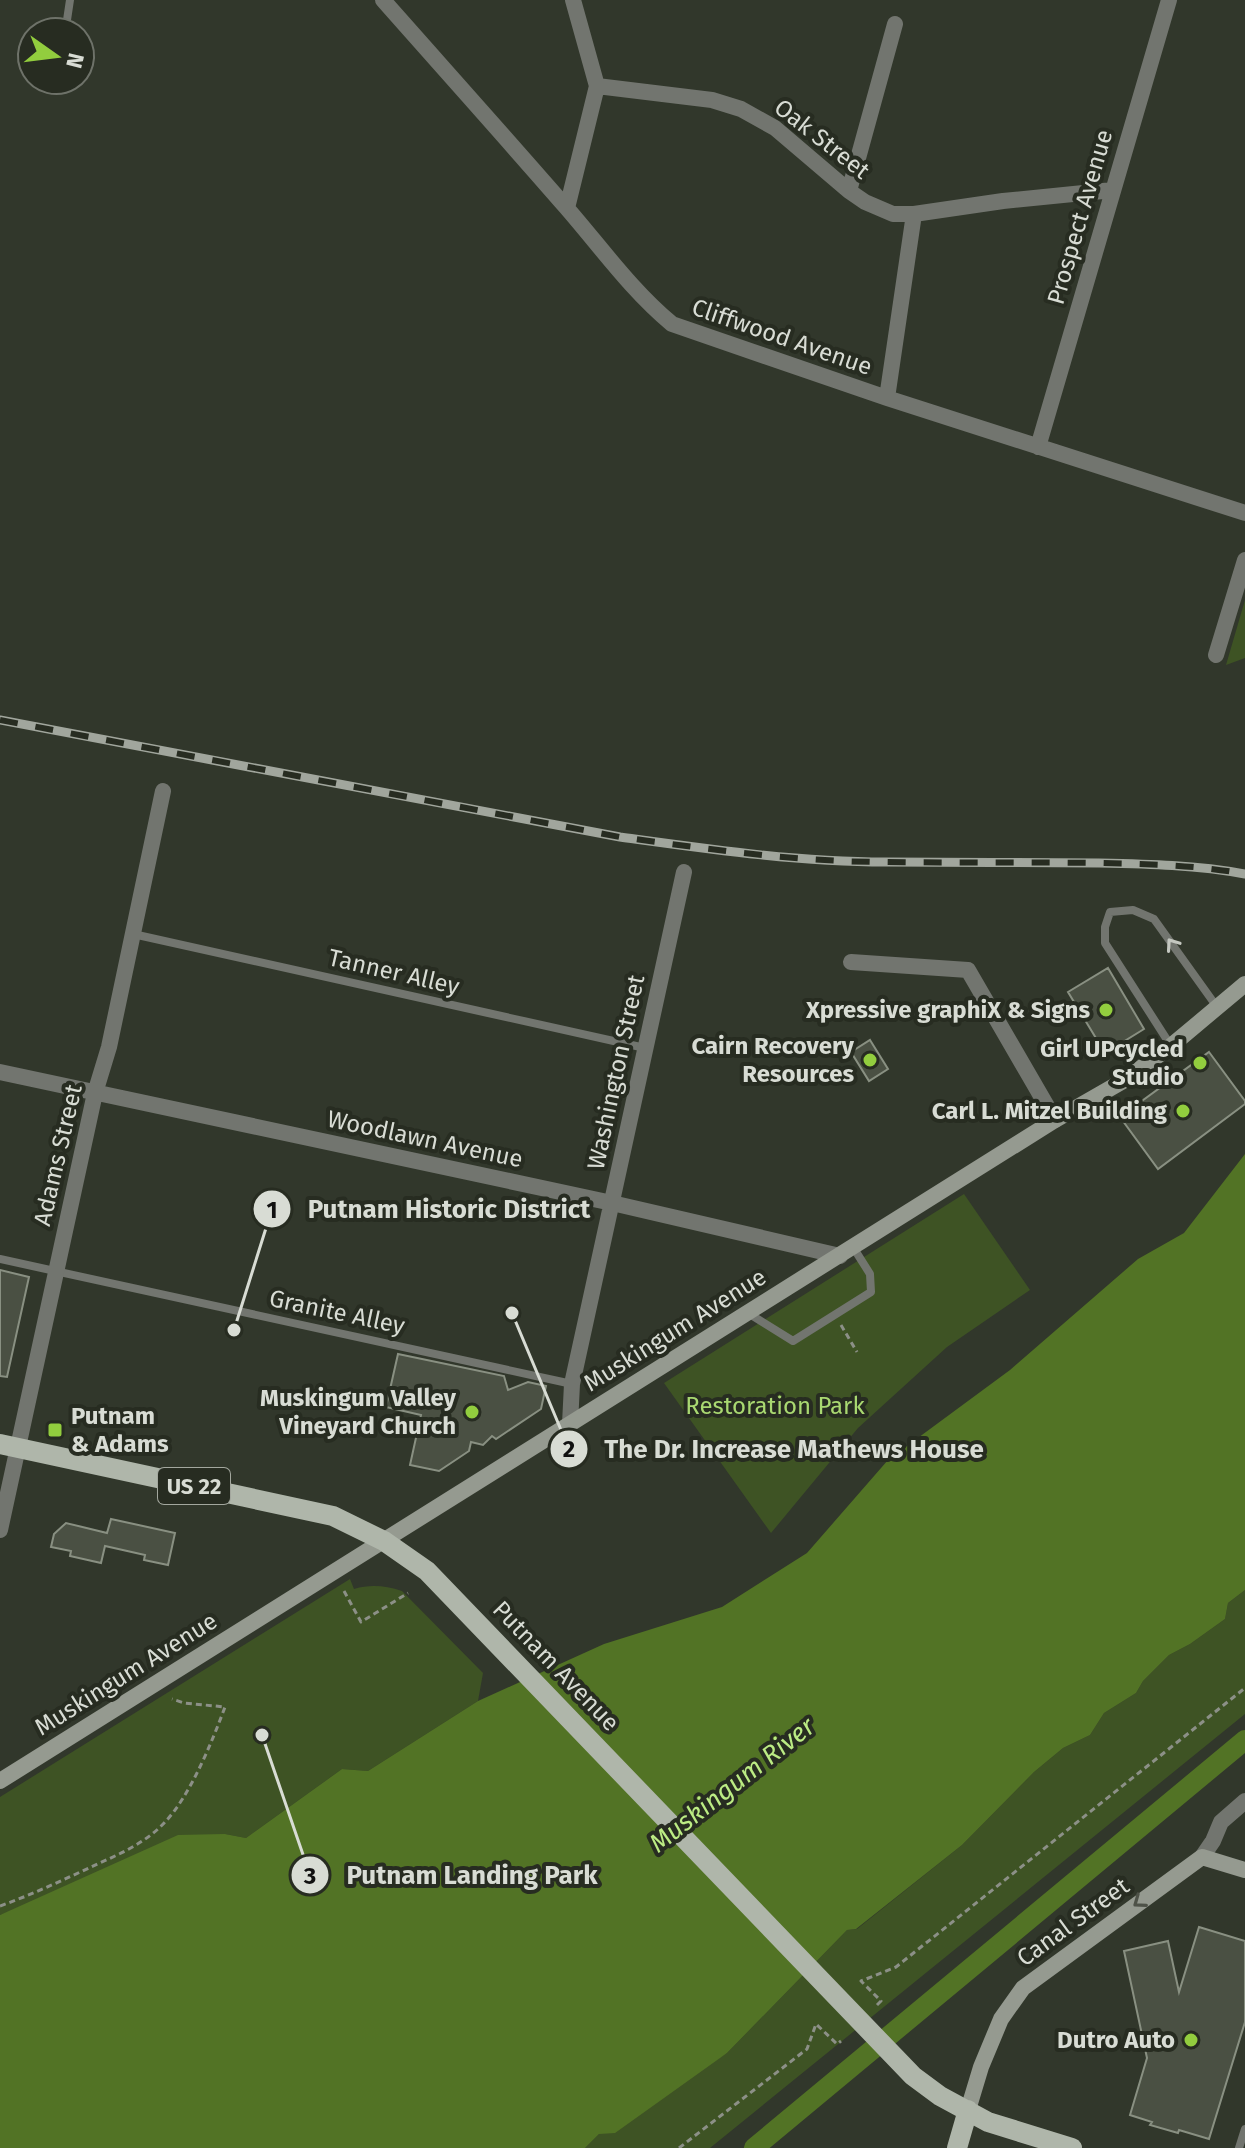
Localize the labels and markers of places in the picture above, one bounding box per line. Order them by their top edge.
place label: Xpressive graphiX & Signs [805,996,1090,1024]
marker: Xpressive graphiX & Signs [1097,1001,1115,1019]
place label: Cairn Recovery Resources [691,1032,855,1088]
place label: Girl UPcycled Studio [1040,1035,1184,1091]
marker: Cairn Recovery Resources [861,1051,879,1069]
marker: Girl UPcycled Studio [1191,1054,1209,1072]
place label: Carl L. Mitzel Building [932,1097,1168,1125]
marker: Carl L. Mitzel Building [1174,1102,1192,1120]
callout: Putnam Historic District [252,1184,607,1234]
place label: Muskingum Valley Vineyard Church [260,1384,457,1440]
place label: Putnam & Adams [71,1402,169,1458]
marker: Muskingum Valley Vineyard Church [463,1403,481,1421]
marker: Putnam & Adams [46,1421,64,1439]
callout: The Dr. Increase Mathews House [549,1424,1000,1474]
callout: Putnam Landing Park [290,1850,614,1900]
place label: Dutro Auto [1057,2026,1175,2054]
marker: Dutro Auto [1182,2031,1200,2049]

